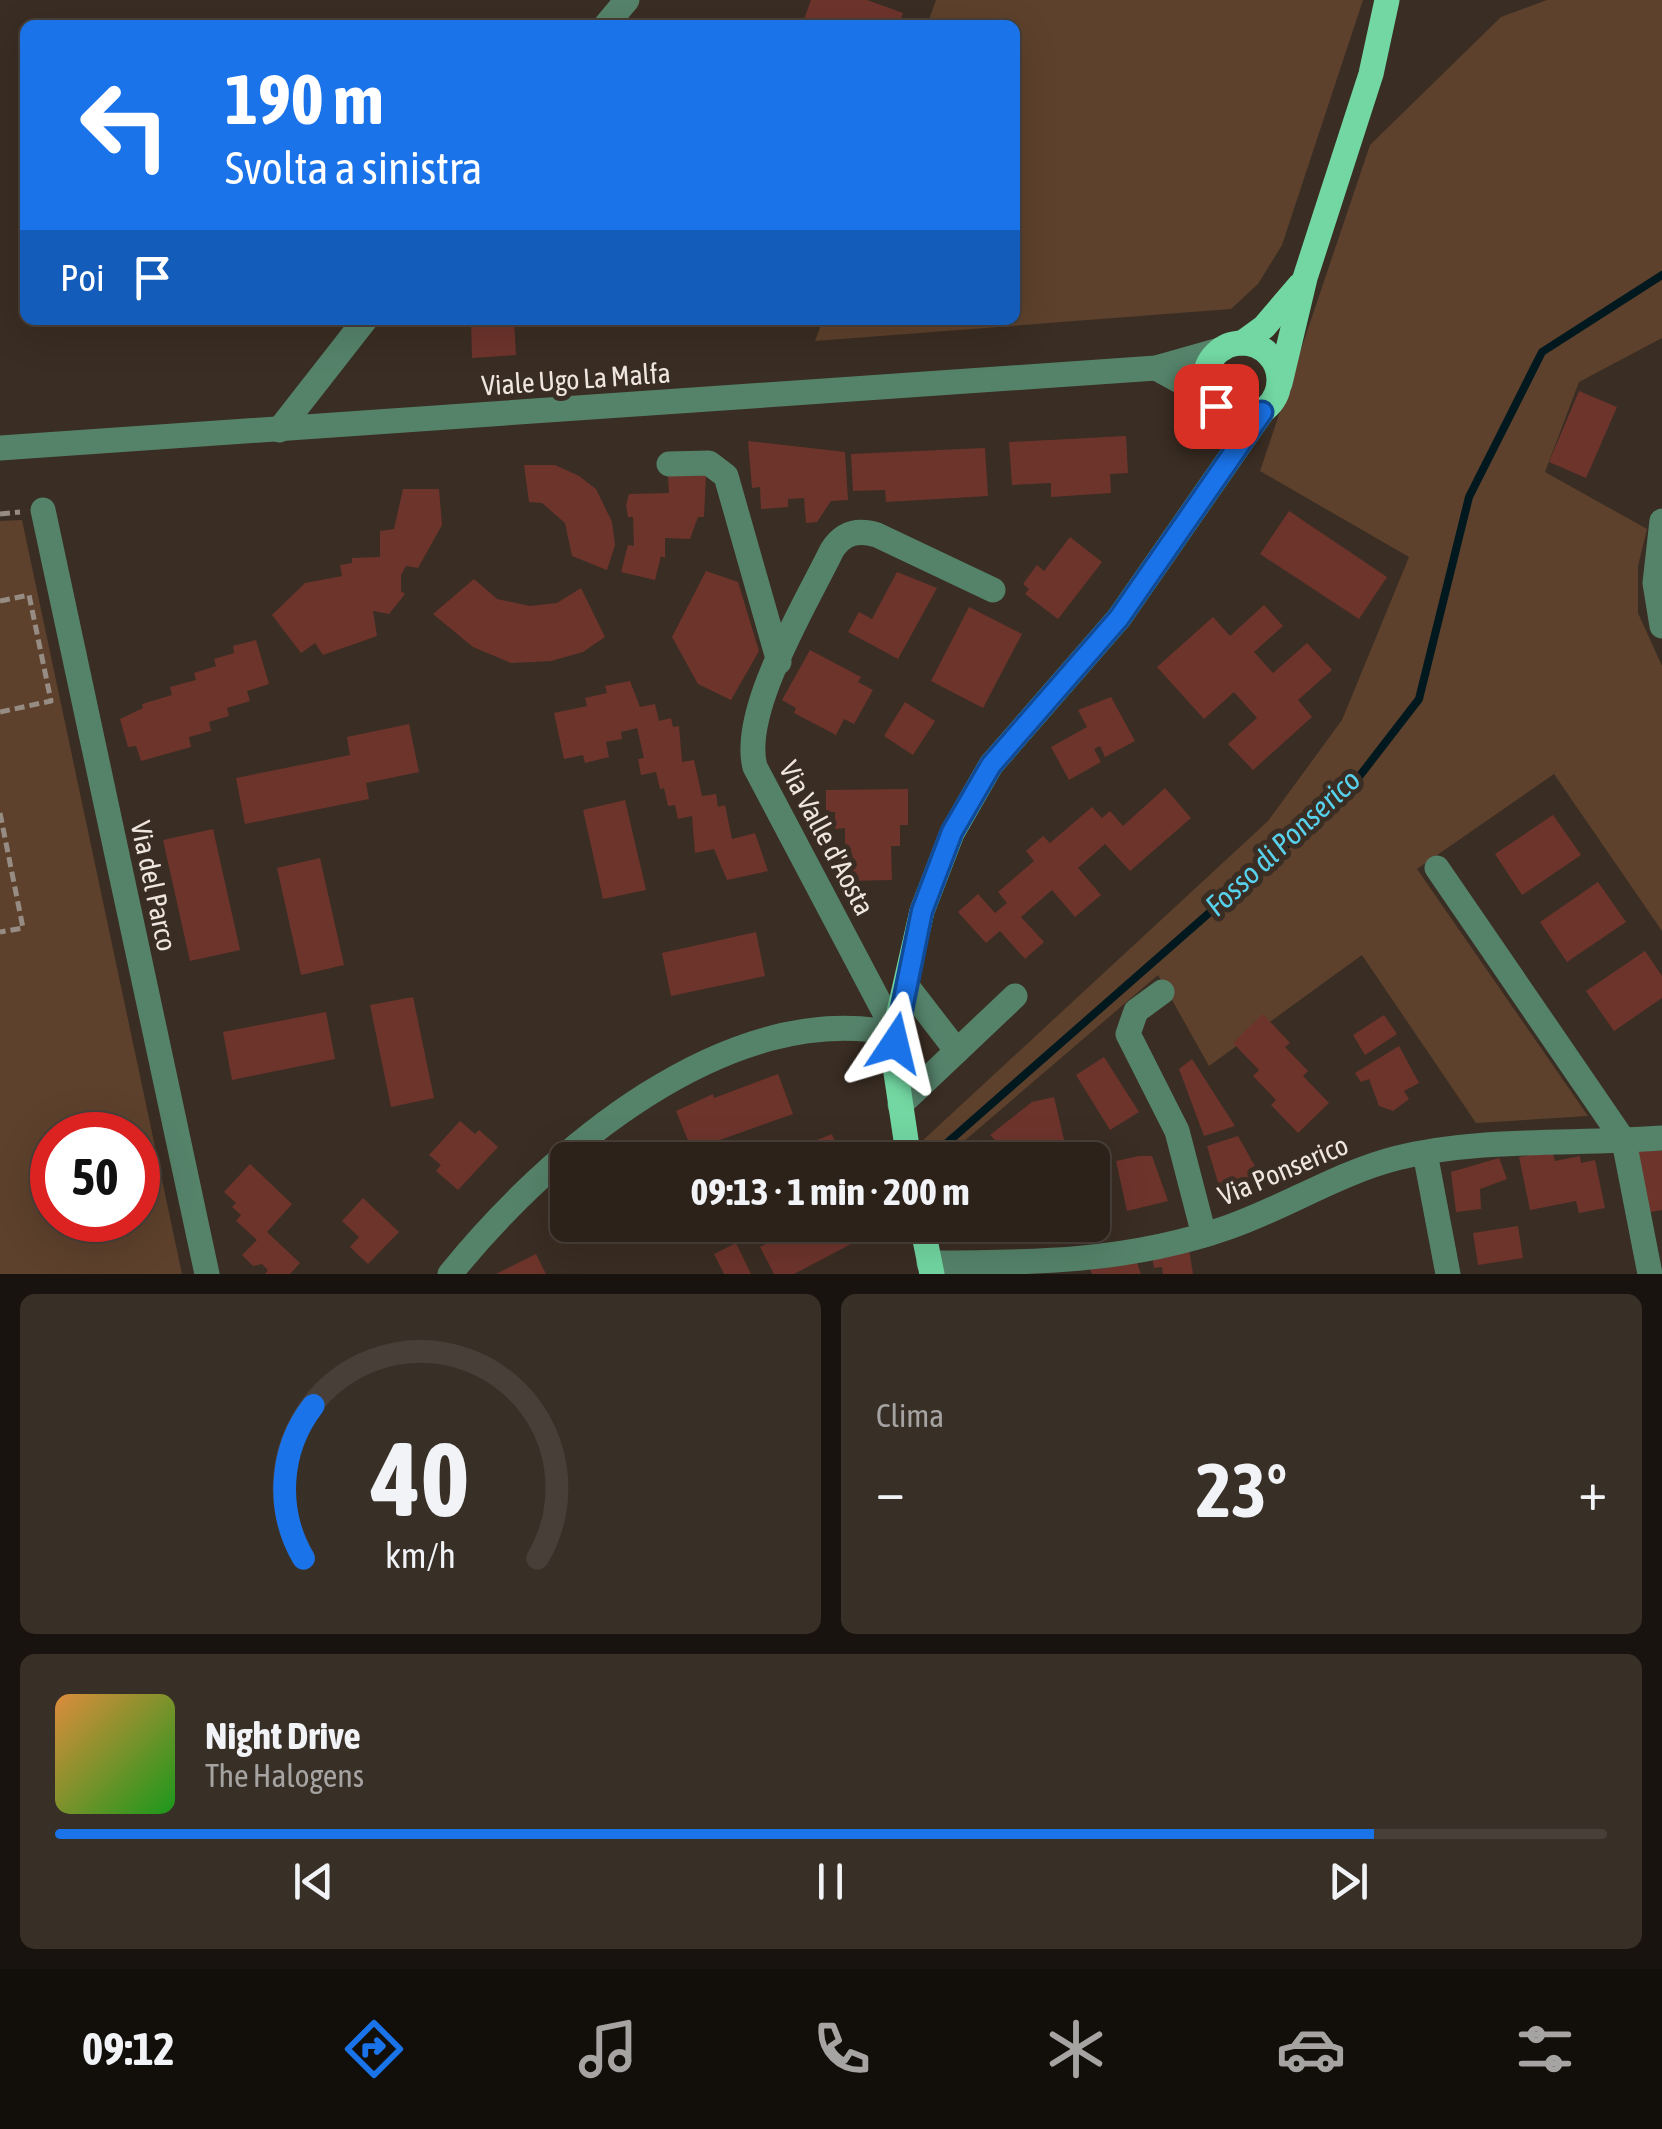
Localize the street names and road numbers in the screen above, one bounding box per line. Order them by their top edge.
street label: Viale Ugo La Malfa [480,356,672,402]
street label: Via Valle d'Aosta [773,756,881,920]
street label: Via del Parco [125,818,183,954]
street label: Via Ponserico [1213,1128,1353,1212]

